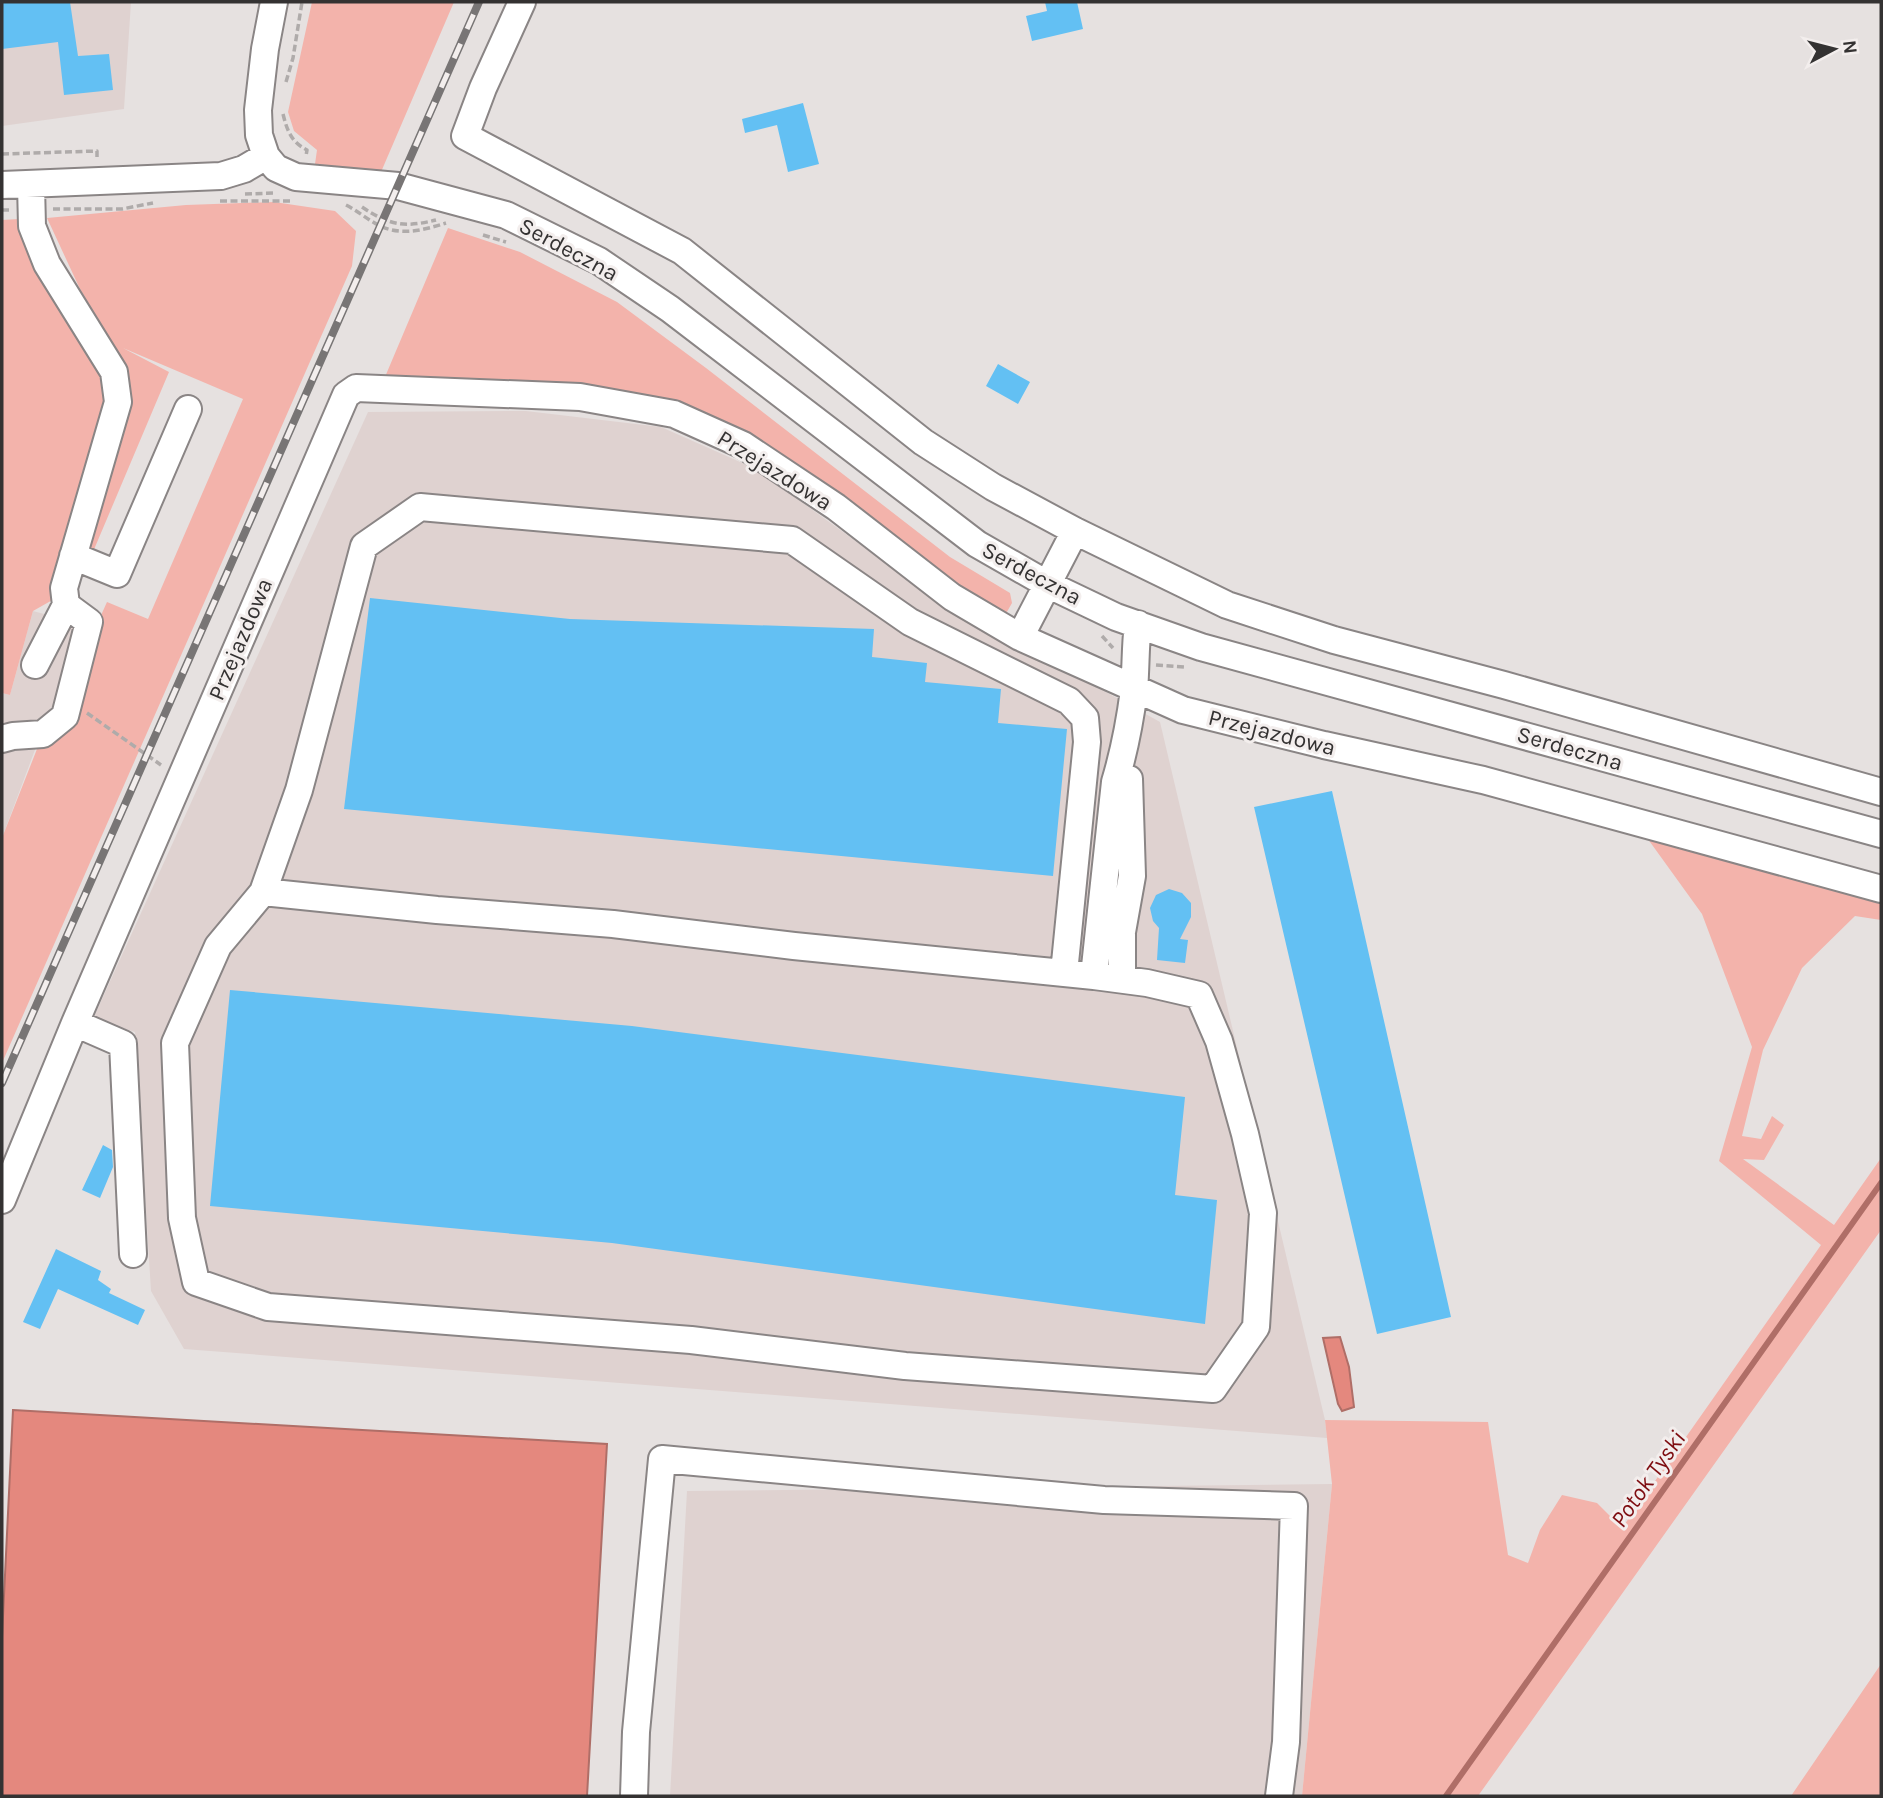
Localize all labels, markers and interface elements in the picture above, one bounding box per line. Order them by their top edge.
north arrow [1799,14,1869,84]
text: N [1838,39,1862,55]
street label: Serdeczna [514,212,623,287]
street label: Przejazdowa [712,425,837,516]
street label: Serdeczna [977,536,1086,611]
street label: Przejazdowa [203,574,278,704]
street label: Przejazdowa [1206,704,1338,761]
street label: Serdeczna [1514,721,1626,776]
water label: Potok Tyski [1605,1425,1691,1533]

